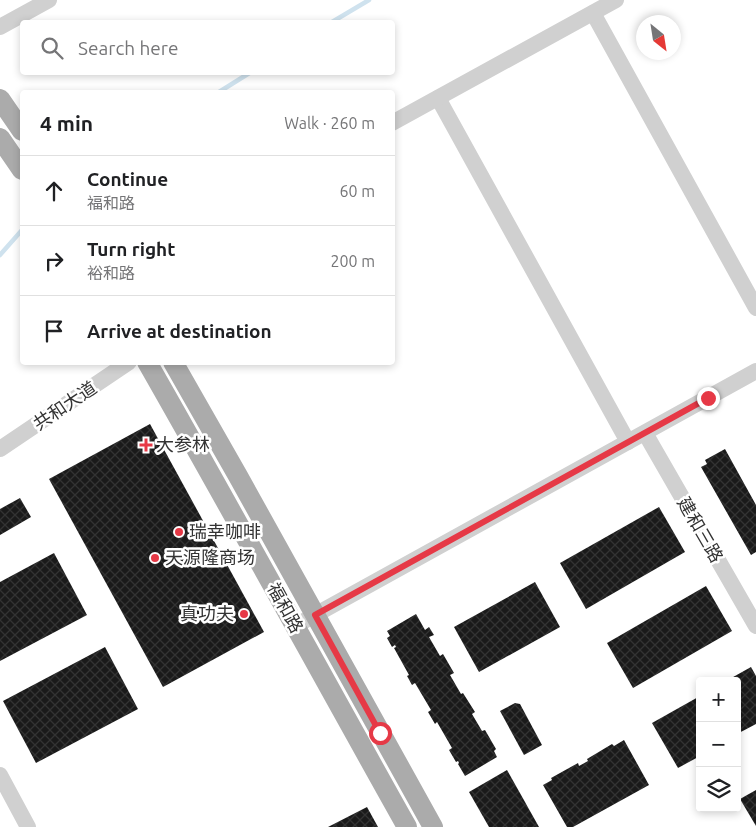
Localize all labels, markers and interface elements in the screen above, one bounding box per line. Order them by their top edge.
north arrow [636,15,681,60]
search box [20,20,395,75]
icon: search [38,34,66,62]
text: Search here [78,37,178,59]
text: 4 min [40,111,93,135]
text: Walk · 260 m [284,114,375,132]
text: Continue [87,168,168,190]
icon: ahead [40,177,68,205]
text: 60 m [339,182,375,200]
text: 福和路 [87,194,135,212]
text: Turn right [87,238,175,260]
icon: right [40,247,68,275]
text: 200 m [330,252,375,270]
text: 裕和路 [87,264,135,282]
icon: arrive [40,317,68,345]
text: Arrive at destination [87,320,272,342]
street label: 共和大道 [29,377,100,434]
route end [697,387,720,410]
place label: 大参林 [156,434,210,454]
marker: 大参林 [140,439,152,451]
street label: 建和三路 [674,493,728,566]
place label: 瑞幸咖啡 [189,521,261,541]
marker: 瑞幸咖啡 [173,526,185,538]
place label: 天源隆商场 [165,547,255,567]
marker: 天源隆商场 [149,552,161,564]
street label: 福和路 [264,579,308,636]
place label: 真功夫 [180,603,234,623]
marker: 真功夫 [238,608,250,620]
map controls [696,677,741,812]
button: + [696,677,741,722]
route start [369,722,392,745]
button: − [696,722,741,767]
button: layers [696,767,741,812]

